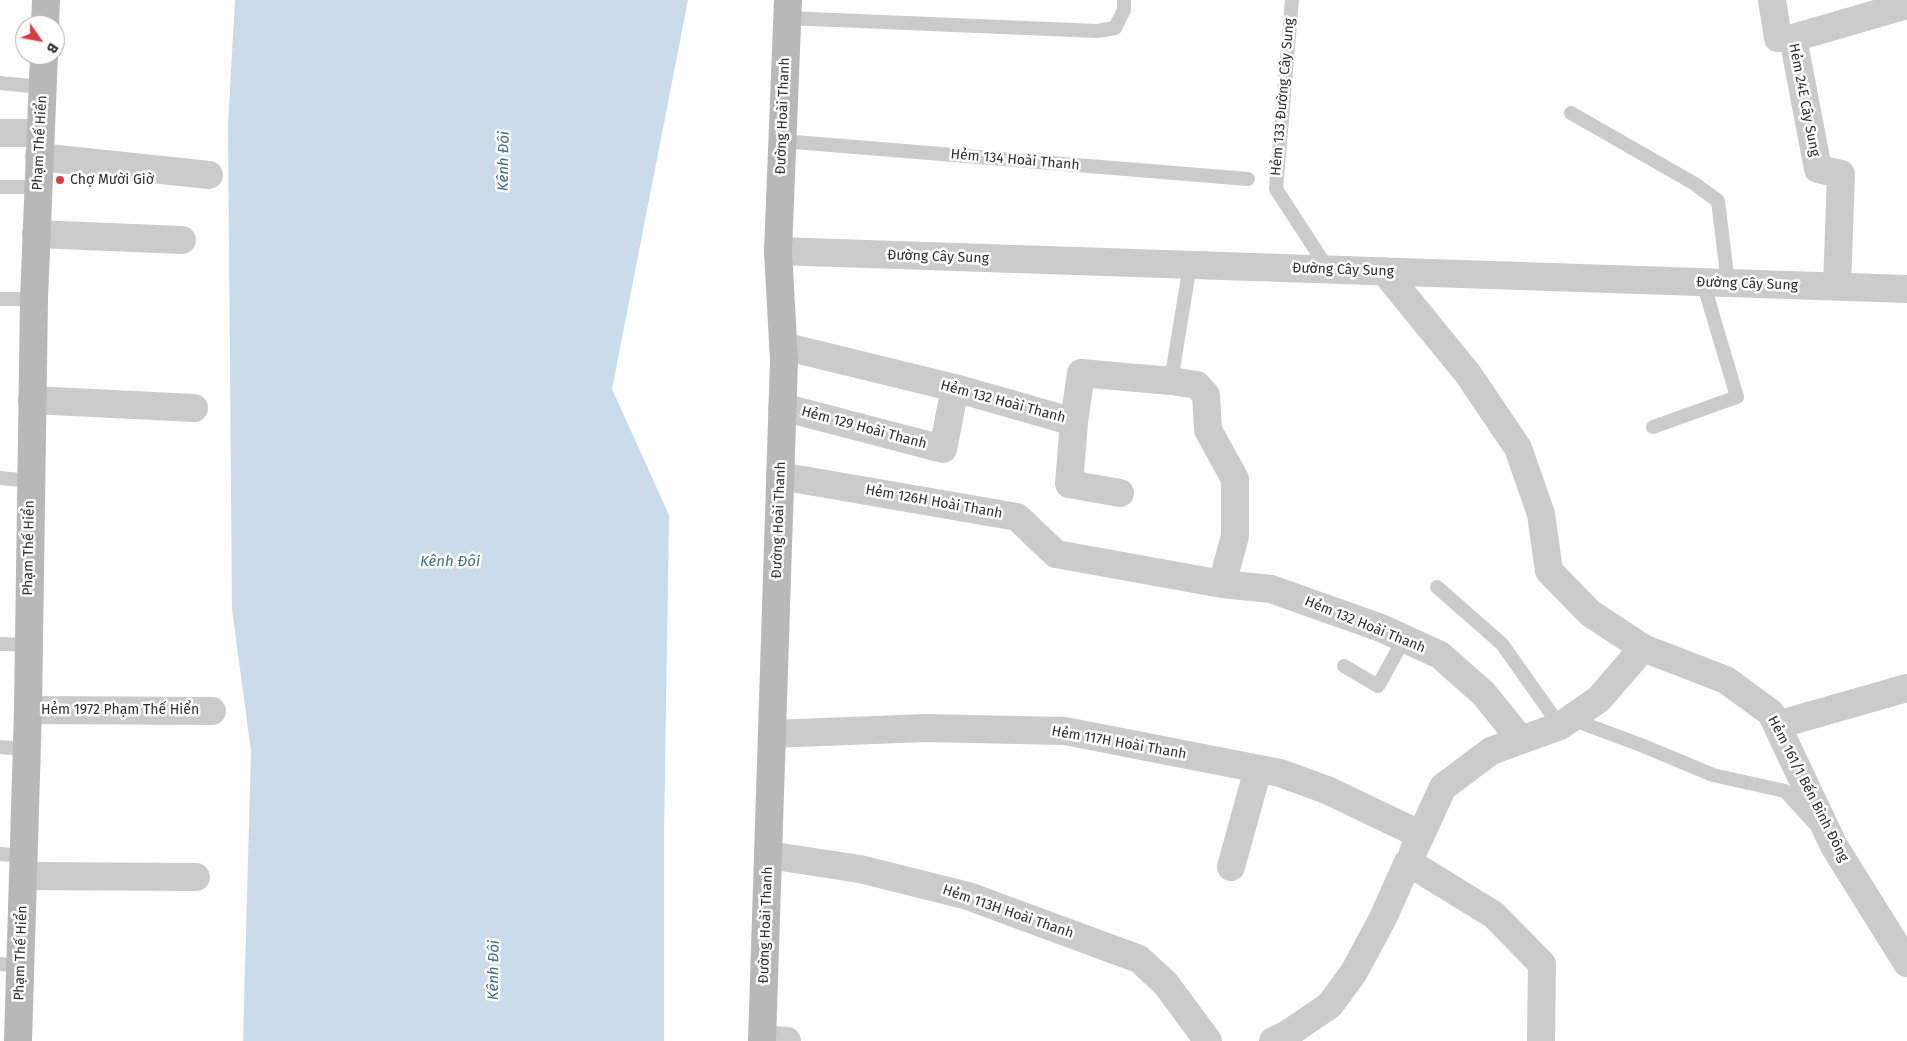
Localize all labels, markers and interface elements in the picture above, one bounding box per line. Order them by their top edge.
north arrow [15,15,65,65]
street label: Hẻm 133 Đường Cây Sung [1268,17,1298,177]
text: B [43,40,62,56]
street label: Hẻm 24E Cây Sung [1785,42,1823,158]
street label: Đường Hoài Thanh [773,57,793,175]
street label: Phạm Thế Hiển [29,95,51,191]
water label: Kênh Đôi [494,131,514,191]
street label: Hẻm 134 Hoài Thanh [950,146,1080,174]
place label: Chợ Mười Giờ [70,172,154,188]
marker: Chợ Mười Giờ [54,174,66,186]
street label: Đường Cây Sung [887,247,989,267]
street label: Đường Cây Sung [1292,260,1394,280]
street label: Đường Cây Sung [1696,274,1798,294]
street label: Hẻm 132 Hoài Thanh [939,377,1067,427]
street label: Hẻm 129 Hoài Thanh [799,403,929,453]
street label: Đường Hoài Thanh [769,461,789,579]
street label: Hẻm 126H Hoài Thanh [864,482,1004,522]
street label: Phạm Thế Hiển [20,500,38,596]
water label: Kênh Đôi [420,553,480,571]
street label: Hẻm 132 Hoài Thanh [1302,593,1428,657]
street label: Hẻm 1972 Phạm Thế Hiển [41,702,199,718]
street label: Hẻm 161/1 Bến Bình Đông [1764,713,1852,865]
street label: Hẻm 117H Hoài Thanh [1050,723,1188,763]
street label: Đường Hoài Thanh [756,866,776,984]
street label: Hẻm 113H Hoài Thanh [940,882,1076,942]
street label: Phạm Thế Hiển [11,905,31,1001]
water label: Kênh Đôi [484,940,504,1000]

